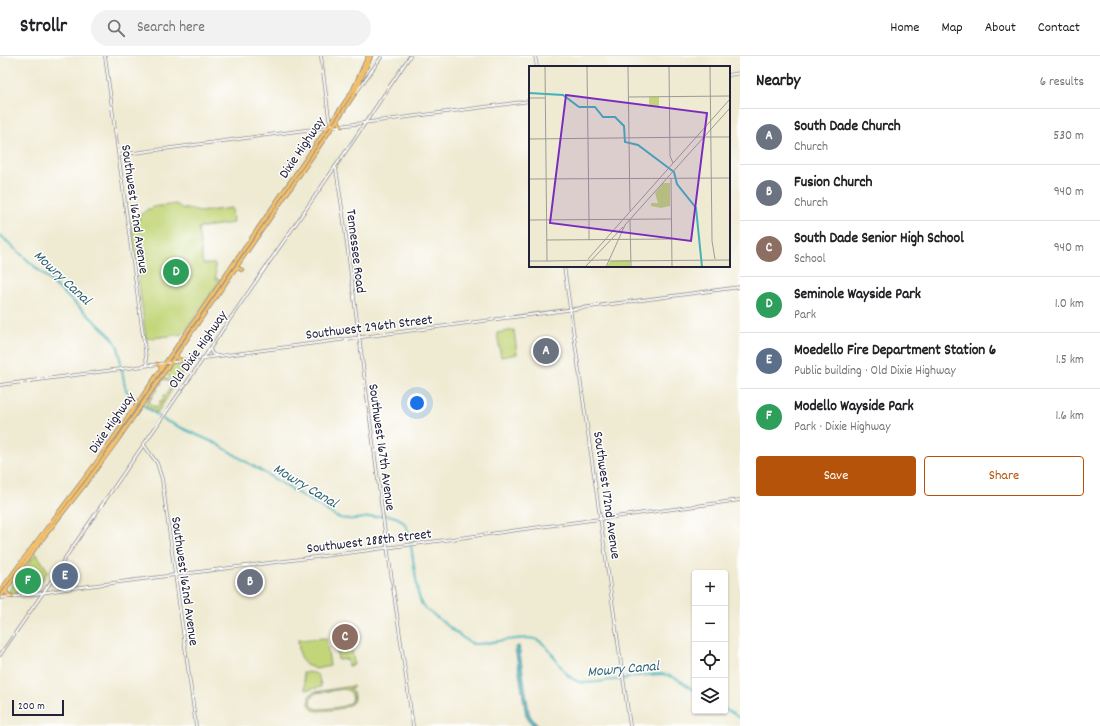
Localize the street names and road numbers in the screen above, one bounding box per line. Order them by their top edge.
street label: Dixie Highway [275,113,331,183]
street label: Southwest 162nd Avenue [115,143,153,275]
street label: Tennessee Road [340,208,370,294]
street label: Old Dixie Highway [164,307,233,393]
street label: Southwest 296th Street [305,310,434,346]
street label: Southwest 167th Avenue [362,383,400,512]
street label: Dixie Highway [84,388,141,458]
street label: Southwest 172nd Avenue [587,430,625,560]
street label: Southwest 162nd Avenue [165,515,203,647]
street label: Southwest 288th Street [306,524,433,560]

